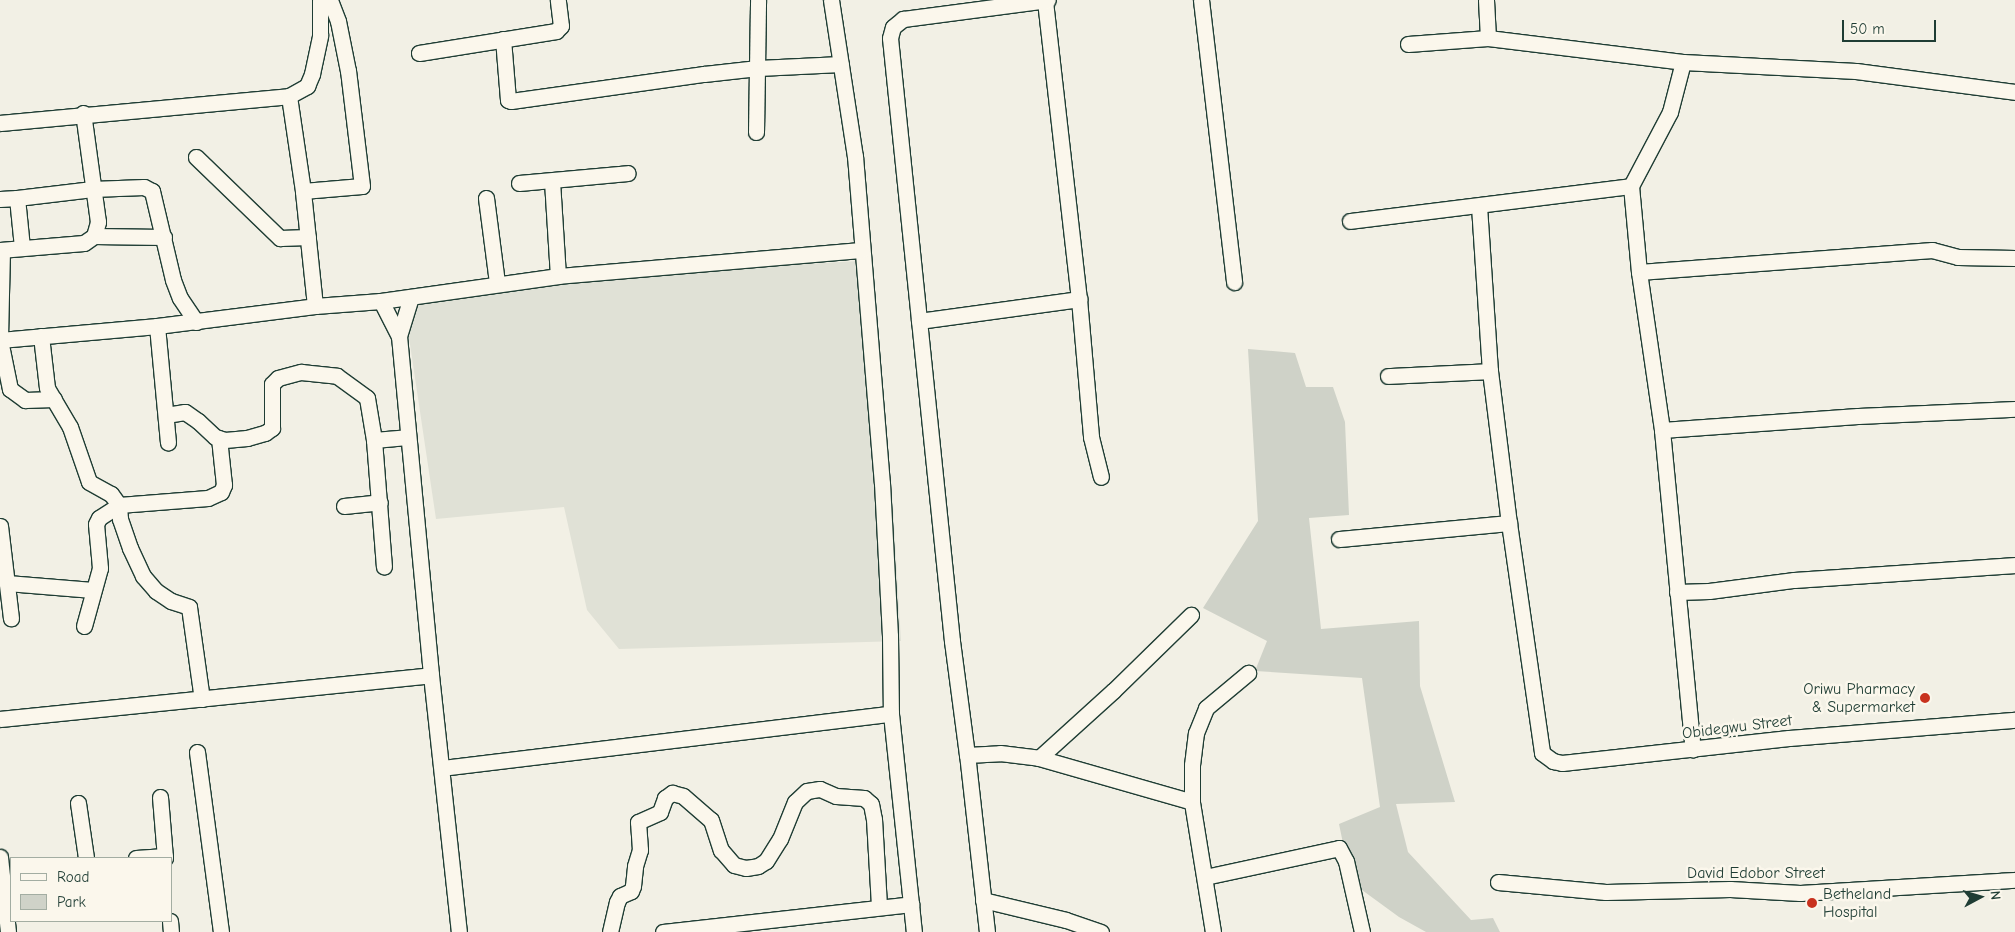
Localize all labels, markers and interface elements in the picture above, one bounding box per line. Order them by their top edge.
scale bar [1845,10,1939,42]
text: 50 m [1850,20,1885,38]
place label: Oriwu Pharmacy & Supermarket [1803,679,1915,717]
marker: Oriwu Pharmacy & Supermarket [1919,692,1931,704]
street label: Obidegwu Street [1681,711,1793,743]
legend [10,857,172,922]
street label: David Edobor Street [1687,863,1825,883]
text: Road [57,868,89,886]
north arrow [1955,872,2005,922]
place label: Betheland Hospital [1823,884,1891,922]
text: N [1986,890,2004,901]
text: Park [57,893,86,911]
marker: Betheland Hospital [1805,896,1819,910]

